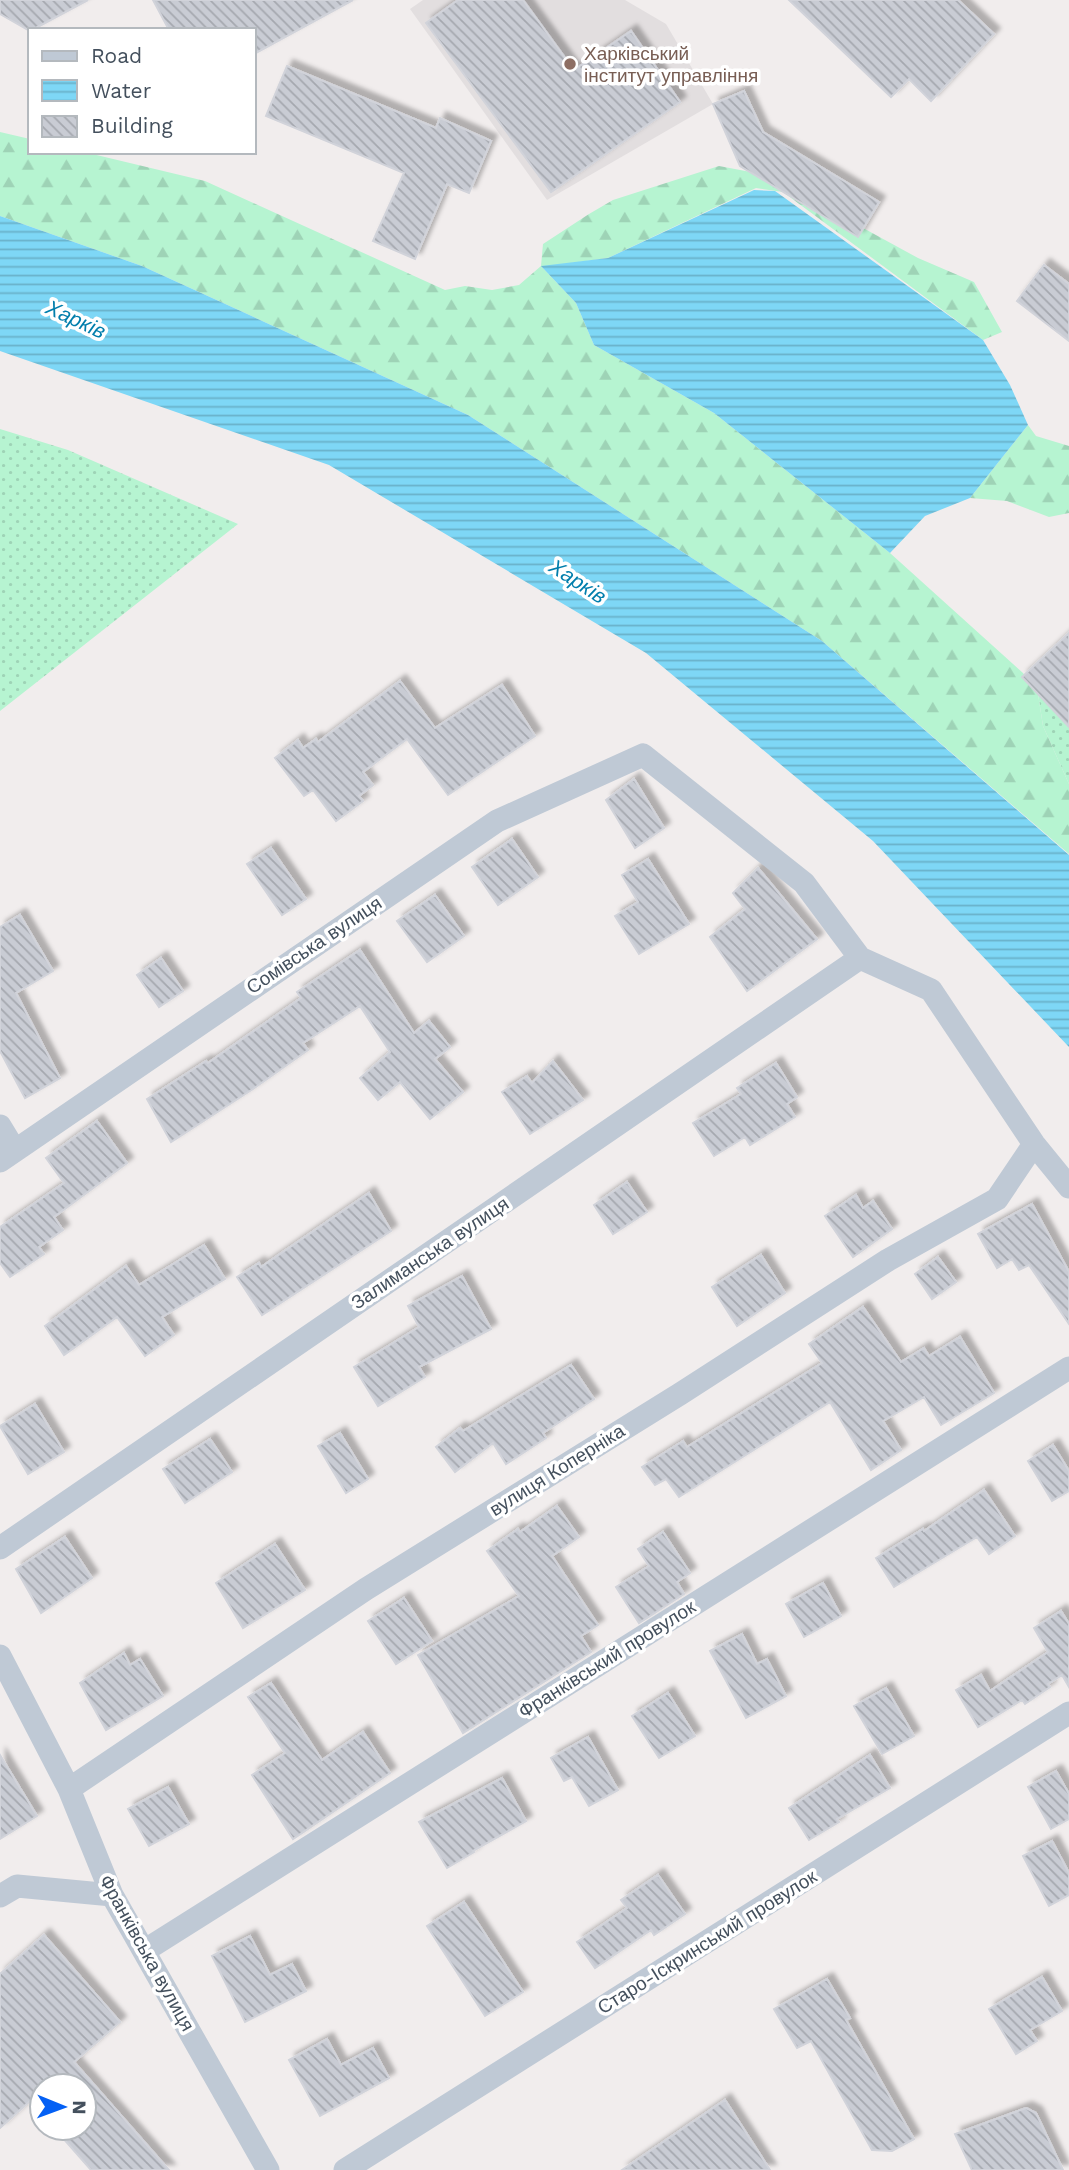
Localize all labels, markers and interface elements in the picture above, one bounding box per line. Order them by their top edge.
legend [28,28,256,154]
place label: Харківський інститут управління [584,42,758,87]
text: Road [91,43,142,68]
marker: Харківський інститут управління [562,56,578,72]
text: Water [91,78,152,103]
text: Building [91,113,173,138]
water label: Харків [41,294,110,344]
water label: Харків [544,553,611,609]
street label: Сомівська вулиця [242,891,386,999]
street label: Залиманська вулиця [347,1192,513,1314]
street label: вулиця Коперніка [485,1419,629,1521]
street label: Франківський провулок [514,1595,700,1723]
street label: Старо-Іскринський провулок [593,1865,821,2019]
street label: Франківська вулиця [94,1871,200,2035]
north arrow [28,2072,98,2142]
text: N [68,2100,91,2115]

